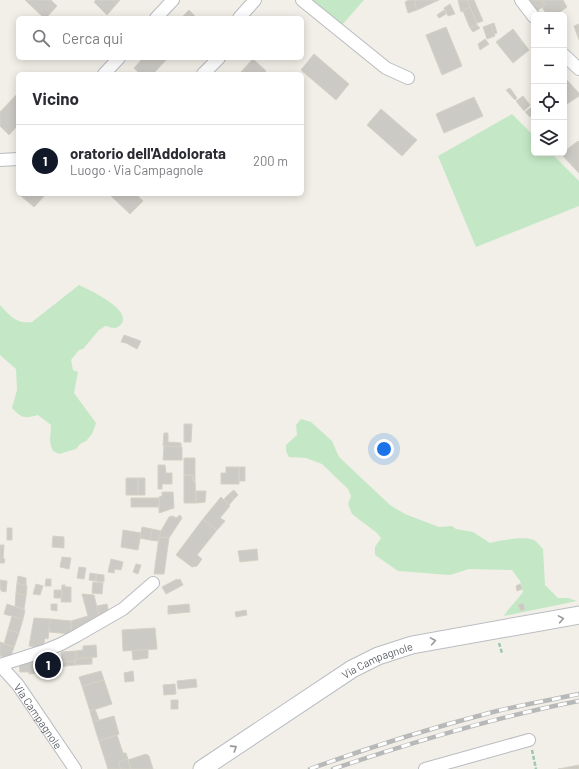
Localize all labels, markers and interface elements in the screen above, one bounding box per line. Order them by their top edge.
map controls [531,12,567,156]
button: + [531,12,567,48]
search box [16,16,304,60]
icon: search [30,27,52,49]
text: Cerca qui [62,29,123,47]
button: − [531,48,567,84]
button: locate [531,84,567,120]
text: Vicino [32,88,79,108]
button: layers [531,120,567,156]
text: oratorio dell'Addolorata [70,144,226,162]
text: 1 [43,153,47,169]
text: 200 m [253,153,288,169]
text: Luogo · Via Campagnole [70,162,204,178]
your location [374,439,394,459]
one-way arrow [558,615,565,623]
one-way arrow [430,637,437,646]
street label: Via Campagnole [339,639,414,681]
pin: 1 [35,650,61,680]
street label: Via Campagnole [12,680,66,751]
one-way arrow [230,745,237,752]

